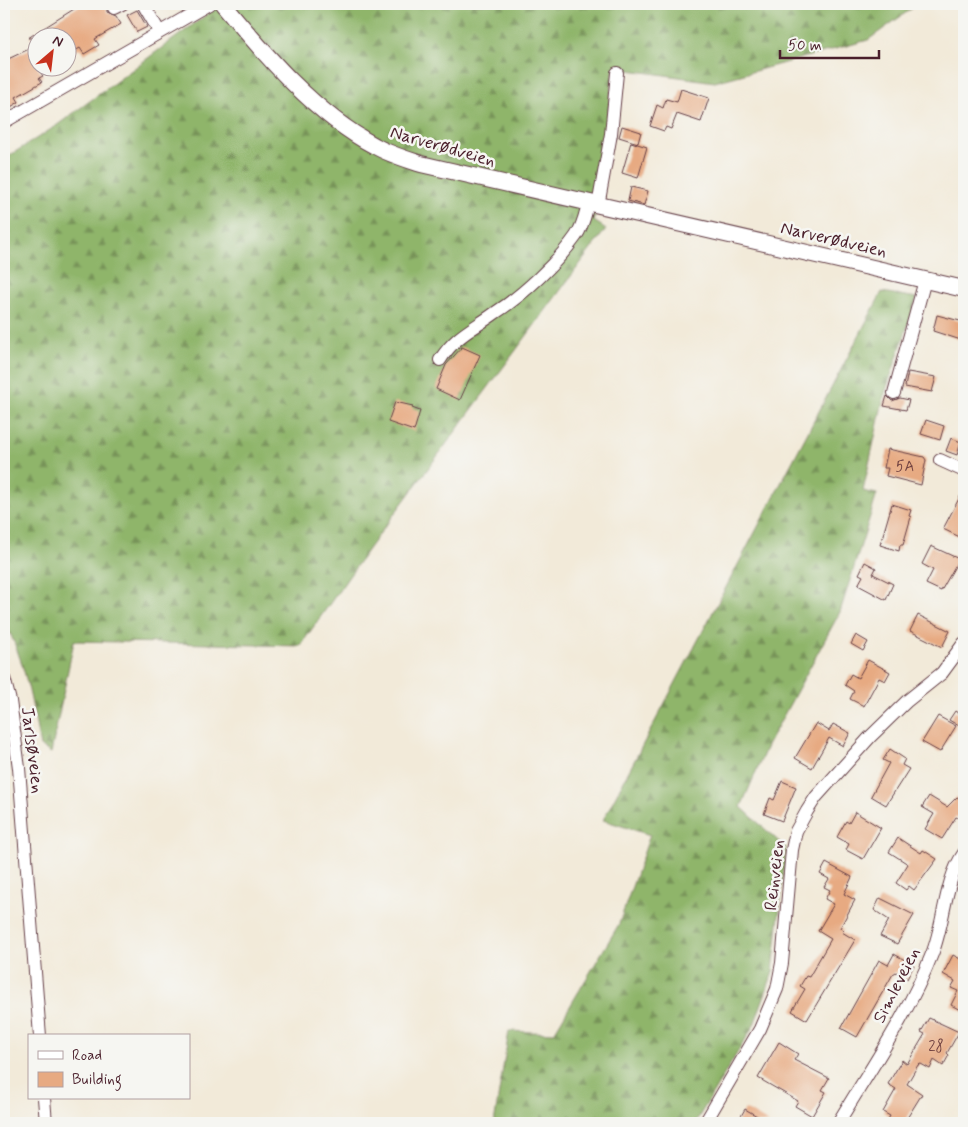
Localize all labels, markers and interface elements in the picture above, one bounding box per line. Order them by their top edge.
north arrow [28,28,78,78]
scale bar [780,28,879,60]
text: N [49,31,66,52]
text: 50 m [788,36,822,56]
street label: Narverødveien [387,120,498,173]
street label: Narverødveien [778,216,889,264]
house number: 5A [896,457,914,477]
street label: Jarlsøveien [15,705,49,795]
street label: Reinveien [759,838,791,912]
street label: Simleveien [868,943,926,1028]
legend [28,1034,190,1100]
house number: 28 [928,1037,944,1057]
text: Road [72,1046,102,1066]
text: Building [72,1070,122,1091]

